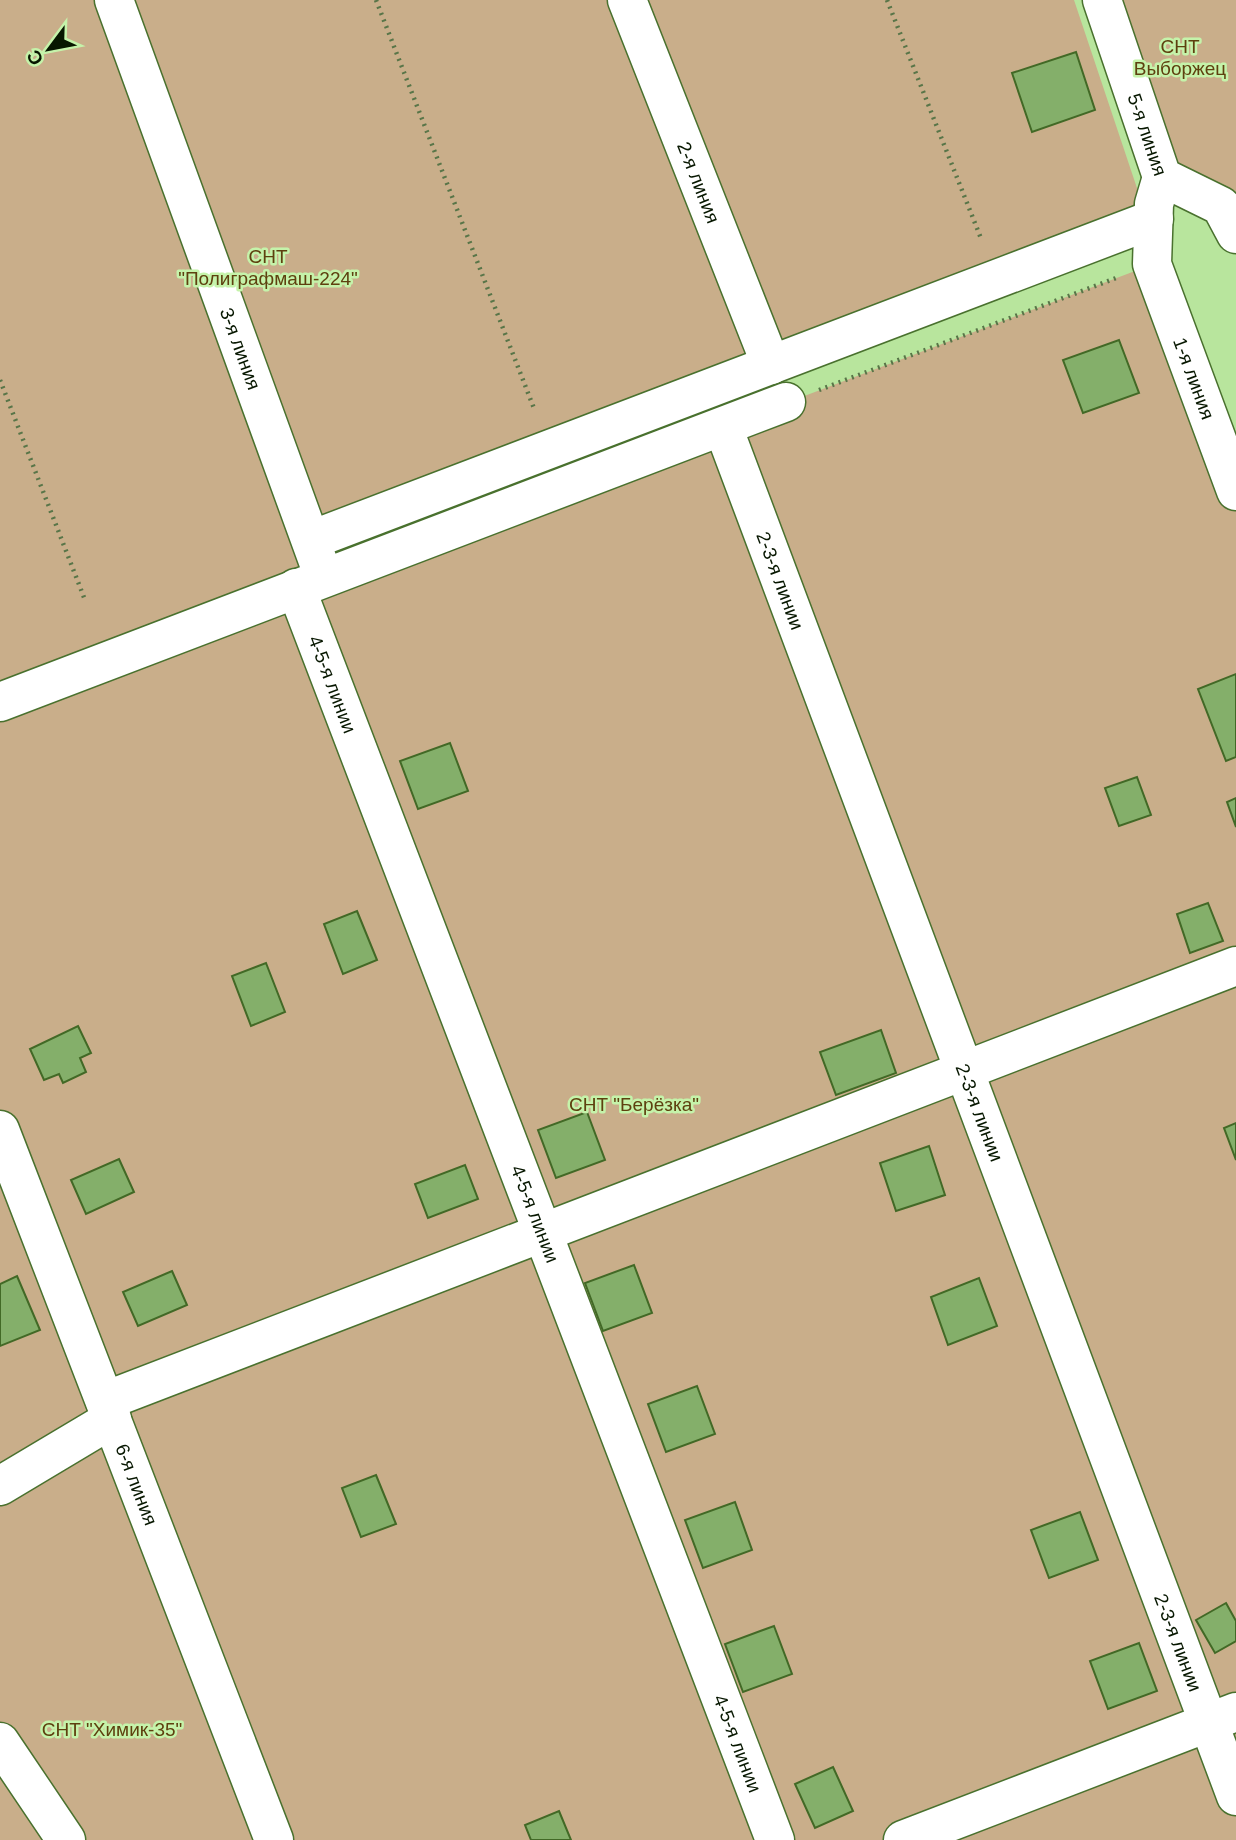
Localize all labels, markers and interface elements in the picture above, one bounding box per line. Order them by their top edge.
north arrow [14,14,84,84]
park label: СНТ Выборжец [1134,36,1226,79]
text: С [22,46,48,69]
street label: 5-я линия [1124,91,1171,178]
street label: 2-я линия [673,139,724,226]
park label: СНТ "Полиграфмаш-224" [178,246,358,289]
street label: 3-я линия [216,305,265,393]
street label: 1-я линия [1170,334,1219,422]
street label: 2-3-я линии [753,529,808,632]
street label: 4-5-я линии [305,632,361,736]
street label: 2-3-я линии [952,1061,1008,1164]
park label: СНТ "Берёзка" [569,1094,699,1115]
street label: 4-5-я линии [507,1162,564,1266]
street label: 6-я линия [112,1441,162,1528]
street label: 2-3-я линии [1151,1591,1206,1694]
street label: 4-5-я линии [710,1692,766,1795]
park label: СНТ "Химик-35" [42,1719,182,1740]

